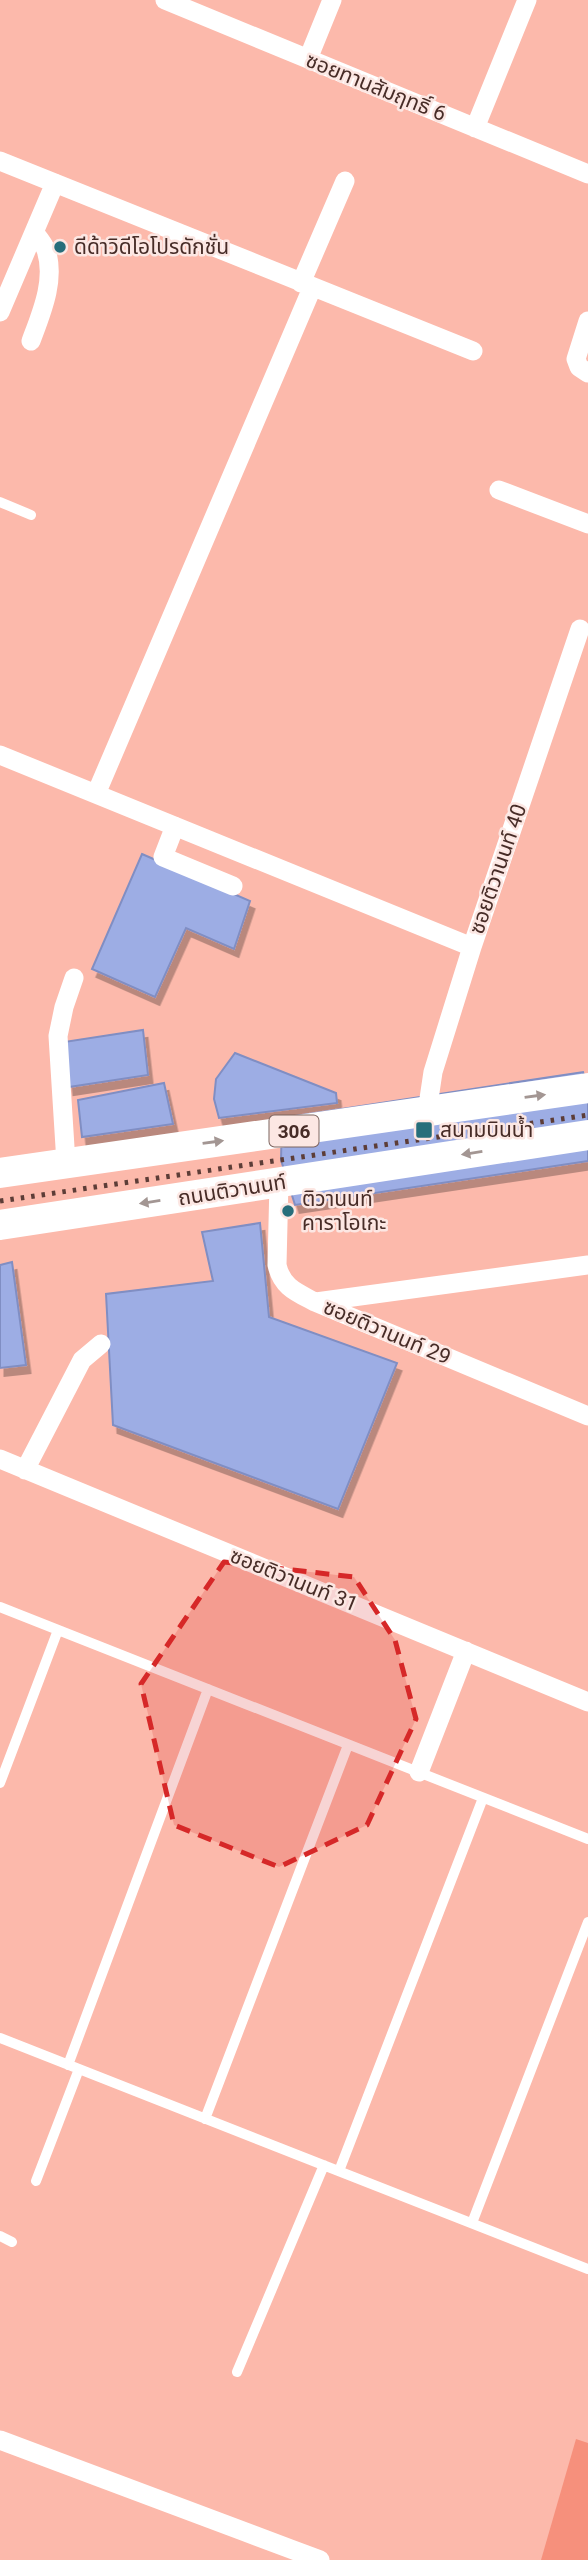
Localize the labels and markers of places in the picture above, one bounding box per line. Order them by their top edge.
place label: ดีด้าวิดีโอโปรดักชั่น [74,233,229,259]
marker: ดีด้าวิดีโอโปรดักชั่น [52,239,68,255]
place label: สนามบินน้ำ [440,1115,533,1142]
marker: สนามบินน้ำ [414,1120,434,1140]
place label: ติวานนท์ คาราโอเกะ [302,1187,386,1235]
marker: ติวานนท์ คาราโอเกะ [280,1203,296,1219]

